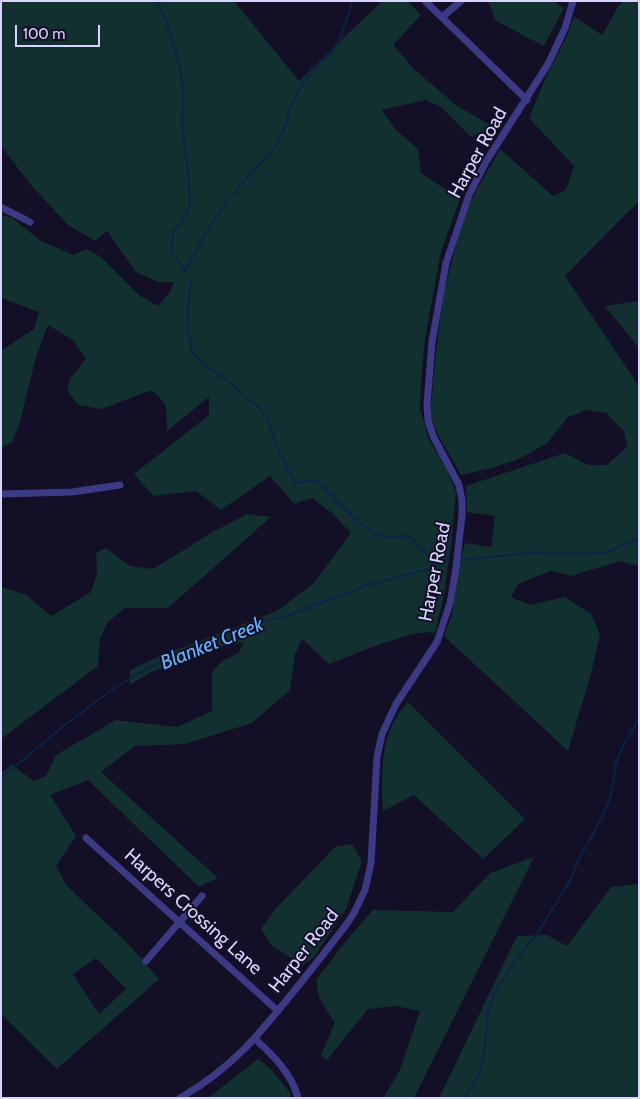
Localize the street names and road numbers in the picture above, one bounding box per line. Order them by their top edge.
street label: Harper Road [444,104,512,202]
street label: Harper Road [414,521,456,623]
street label: Harpers Crossing Lane [119,844,267,980]
street label: Harper Road [264,905,344,997]

